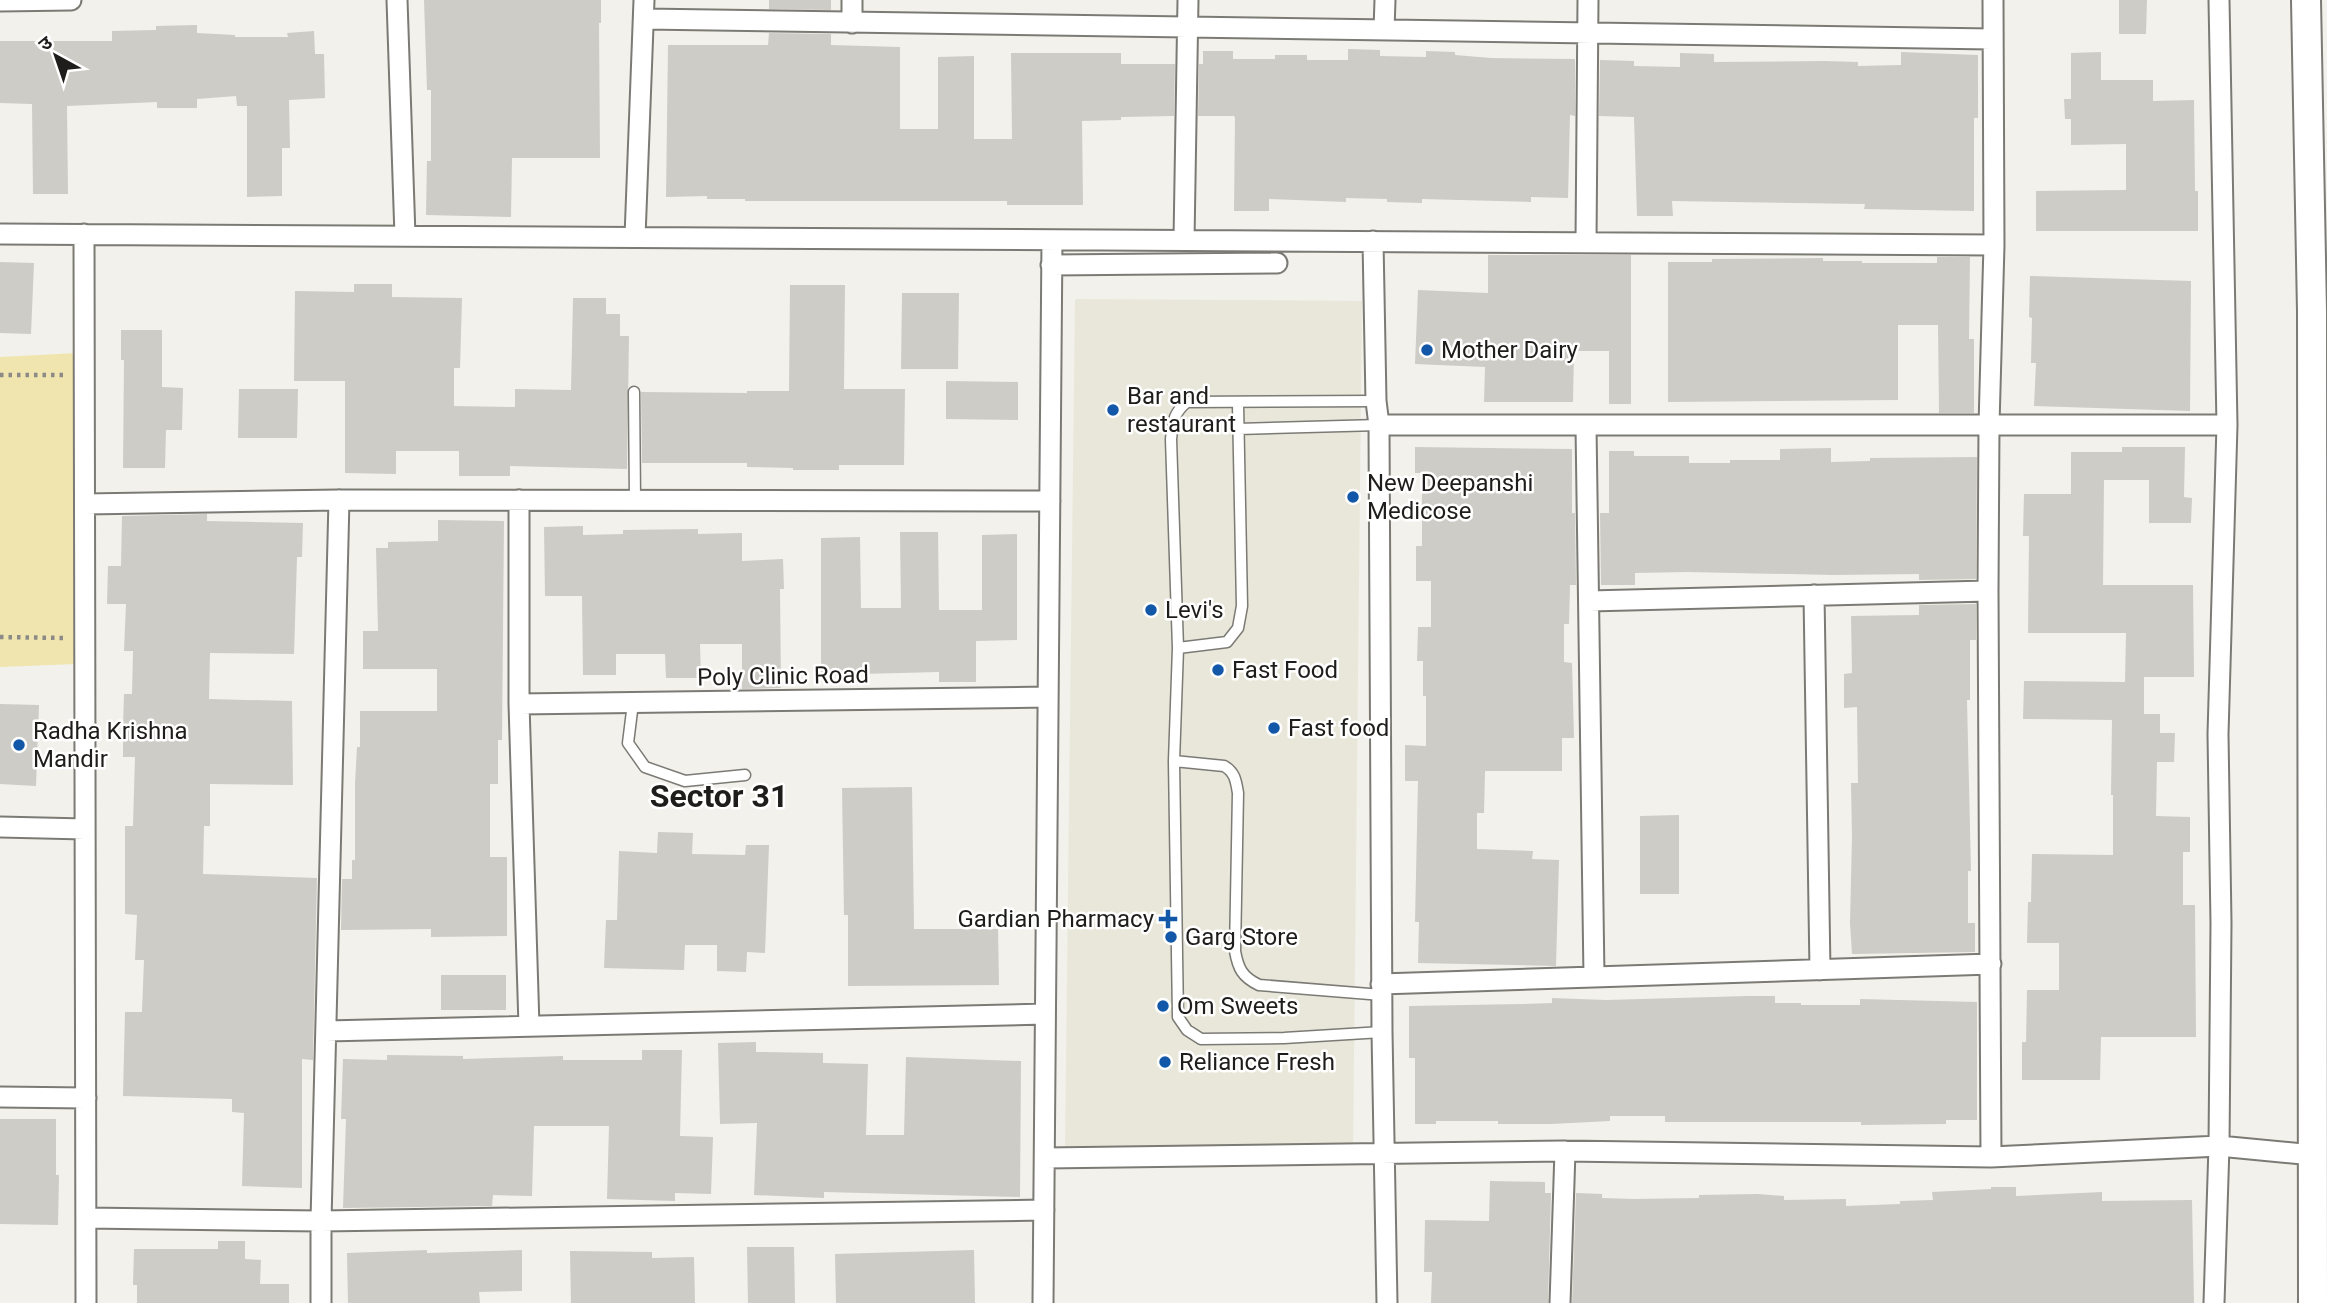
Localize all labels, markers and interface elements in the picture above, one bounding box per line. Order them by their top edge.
north arrow [21,21,91,91]
text: उ [34,30,58,56]
place label: Mother Dairy [1441,336,1579,364]
marker: Mother Dairy [1419,342,1435,358]
place label: Bar and restaurant [1127,382,1236,438]
marker: Bar and restaurant [1105,402,1121,418]
place label: New Deepanshi Medicose [1367,469,1533,525]
marker: New Deepanshi Medicose [1345,489,1361,505]
place label: Levi's [1165,596,1224,624]
marker: Levi's [1143,602,1159,618]
place label: Fast Food [1232,656,1338,684]
street label: Poly Clinic Road [697,661,869,691]
marker: Fast Food [1210,662,1226,678]
place label: Fast food [1288,714,1389,742]
place label: Radha Krishna Mandir [33,717,188,773]
marker: Fast food [1266,720,1282,736]
marker: Radha Krishna Mandir [11,737,27,753]
district label: Sector 31 [650,777,788,815]
place label: Gardian Pharmacy [957,905,1155,933]
marker: Gardian Pharmacy [1160,911,1176,927]
place label: Garg Store [1185,923,1298,951]
marker: Garg Store [1163,929,1179,945]
place label: Om Sweets [1177,992,1299,1020]
marker: Om Sweets [1155,998,1171,1014]
place label: Reliance Fresh [1179,1048,1335,1076]
marker: Reliance Fresh [1157,1054,1173,1070]

